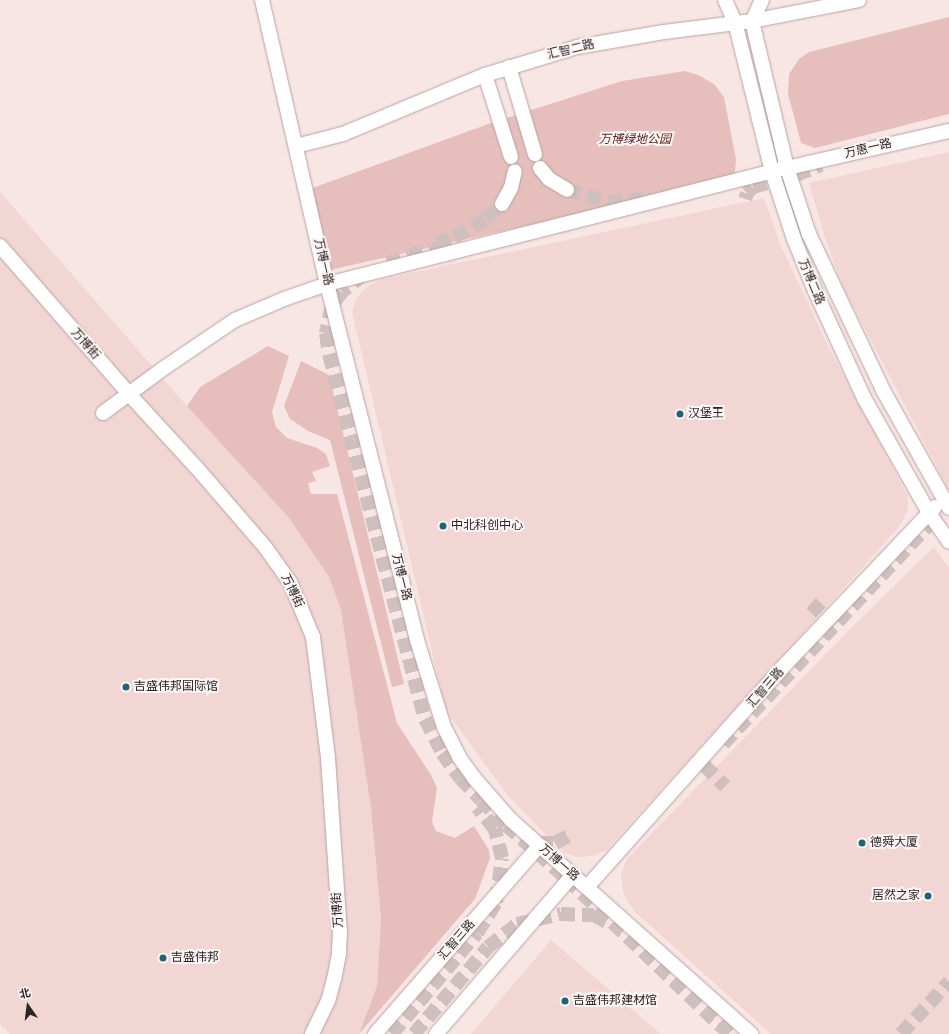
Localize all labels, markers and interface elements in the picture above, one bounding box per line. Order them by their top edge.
street label: 汇智二路 [546,37,596,63]
park label: 万博绿地公园 [599,133,671,147]
street label: 万惠一路 [843,137,893,161]
street label: 万博一路 [311,237,335,287]
street label: 万博二路 [795,257,827,307]
street label: 万博街 [68,326,102,362]
place label: 汉堡王 [688,407,724,421]
marker: 汉堡王 [675,409,685,419]
place label: 中北科创中心 [451,519,523,533]
marker: 中北科创中心 [438,521,448,531]
street label: 万博一路 [388,552,414,602]
street label: 万博街 [278,572,306,610]
street label: 汇智三路 [745,665,787,711]
place label: 吉盛伟邦国际馆 [134,680,218,694]
marker: 吉盛伟邦国际馆 [121,682,131,692]
place label: 德舜大厦 [870,836,918,850]
marker: 德舜大厦 [857,838,867,848]
street label: 万博一路 [536,842,582,884]
place label: 居然之家 [872,889,920,903]
marker: 居然之家 [923,891,933,901]
street label: 万博街 [330,892,346,928]
street label: 汇智三路 [436,917,478,963]
place label: 吉盛伟邦 [171,951,219,965]
marker: 吉盛伟邦 [158,953,168,963]
north arrow [8,986,48,1026]
text: 北 [18,986,32,1002]
place label: 吉盛伟邦建材馆 [573,994,657,1008]
marker: 吉盛伟邦建材馆 [560,996,570,1006]

